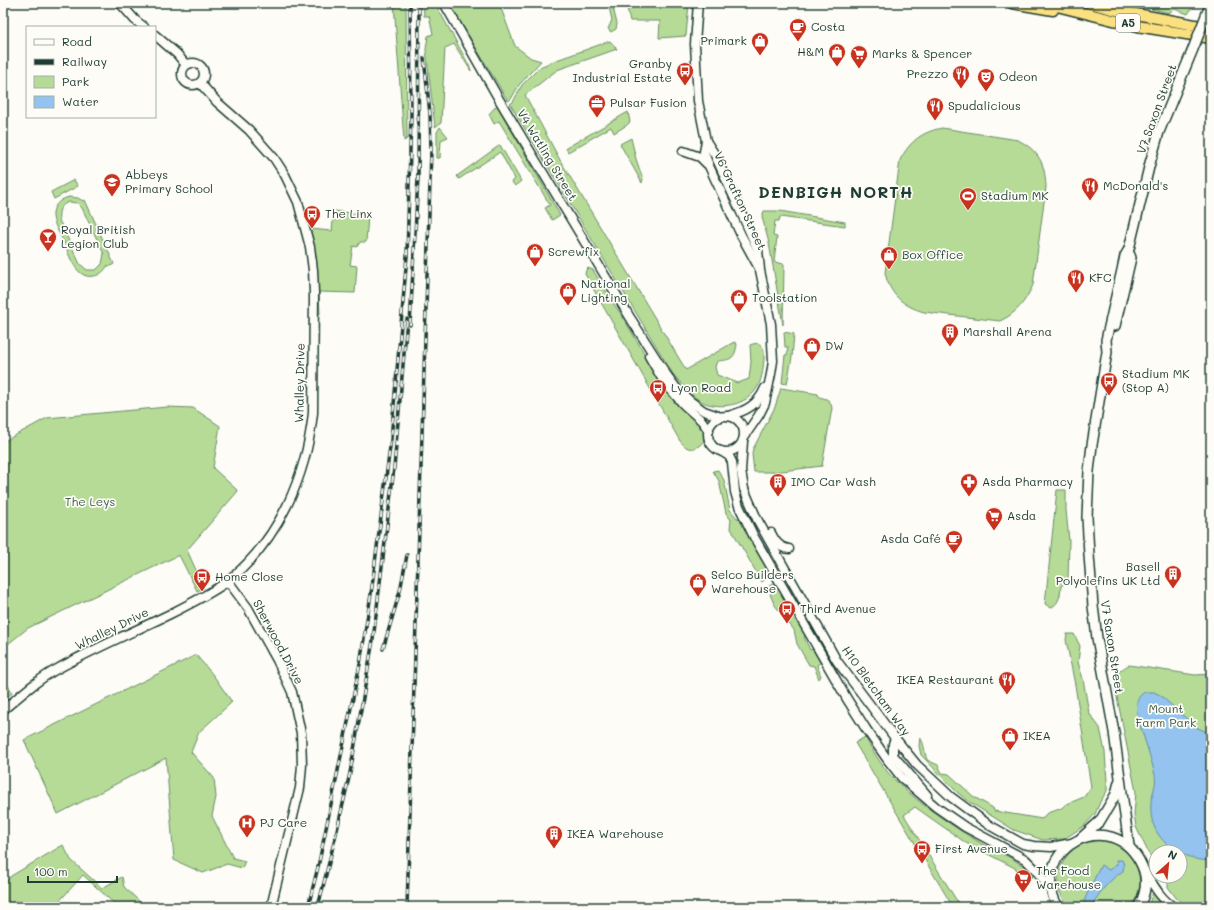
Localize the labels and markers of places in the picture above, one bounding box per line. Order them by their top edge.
cafe icon: Costa [788,17,808,42]
place label: Costa [811,18,845,34]
shop icon: Primark [750,31,770,56]
place label: Primark [701,32,747,48]
shop icon: H&M [827,42,847,67]
place label: H&M [797,43,824,59]
supermarket icon: Marks & Spencer [849,44,869,69]
place label: Marks & Spencer [872,45,972,61]
place label: Granby Industrial Estate [573,55,672,85]
bus stop icon: Granby Industrial Estate [675,61,695,86]
restaurant icon: Prezzo [951,64,971,89]
place label: Prezzo [907,65,948,81]
theatre icon: Odeon [976,67,996,92]
place label: Odeon [999,68,1037,84]
office icon: Pulsar Fusion [587,93,607,118]
place label: Pulsar Fusion [610,94,687,110]
restaurant icon: Spudalicious [925,96,945,121]
place label: Spudalicious [948,97,1021,113]
place label: Abbeys Primary School [125,166,213,196]
school or university icon: Abbeys Primary School [102,172,122,197]
restaurant icon: McDonald's [1080,176,1100,201]
place label: McDonald's [1103,177,1168,193]
sports icon: Stadium MK [958,186,978,211]
place label: Stadium MK [981,187,1049,203]
bus stop icon: The Linx [302,204,322,229]
place label: The Linx [325,205,372,221]
place label: Royal British Legion Club [61,221,135,251]
bar icon: Royal British Legion Club [38,227,58,252]
shop icon: Screwfix [525,242,545,267]
place label: Screwfix [548,243,599,259]
shop icon: Box Office [879,245,899,270]
place label: Box Office [902,246,964,262]
restaurant icon: KFC [1066,268,1086,293]
place label: KFC [1089,269,1112,285]
place label: National Lighting [581,275,631,305]
shop icon: National Lighting [558,281,578,306]
shop icon: Toolstation [729,288,749,313]
place label: Toolstation [752,289,817,305]
building icon: Marshall Arena [940,322,960,347]
place label: Marshall Arena [963,323,1052,339]
shop icon: DW [802,336,822,361]
place label: DW [825,337,844,353]
place label: Stadium MK (Stop A) [1122,365,1190,395]
bus stop icon: Stadium MK (Stop A) [1099,371,1119,396]
bus stop icon: Lyon Road [648,378,668,403]
place label: Lyon Road [671,379,731,395]
building icon: IMO Car Wash [768,472,788,497]
pharmacy icon: Asda Pharmacy [959,472,979,497]
place label: IMO Car Wash [791,473,876,489]
place label: Asda Pharmacy [982,473,1073,489]
supermarket icon: Asda [984,506,1004,531]
place label: Asda [1007,507,1036,523]
cafe icon: Asda Café [944,529,964,554]
place label: Asda Café [880,530,941,546]
place label: Basell Polyolefins UK Ltd [1056,558,1160,588]
building icon: Basell Polyolefins UK Ltd [1163,564,1183,589]
place label: Selco Builders Warehouse [711,566,794,596]
bus stop icon: Home Close [192,567,212,592]
place label: Home Close [215,568,283,584]
shop icon: Selco Builders Warehouse [688,572,708,597]
bus stop icon: Third Avenue [777,599,797,624]
place label: Third Avenue [800,600,876,616]
restaurant icon: IKEA Restaurant [997,670,1017,695]
place label: IKEA Restaurant [897,671,994,687]
shop icon: IKEA [1000,726,1020,751]
place label: IKEA [1023,727,1051,743]
hospital icon: PJ Care [237,813,257,838]
place label: PJ Care [260,814,307,830]
building icon: IKEA Warehouse [544,824,564,849]
place label: IKEA Warehouse [567,825,664,841]
bus stop icon: First Avenue [912,839,932,864]
place label: First Avenue [935,840,1008,856]
place label: The Food Warehouse [1036,862,1101,892]
supermarket icon: The Food Warehouse [1013,868,1033,893]

